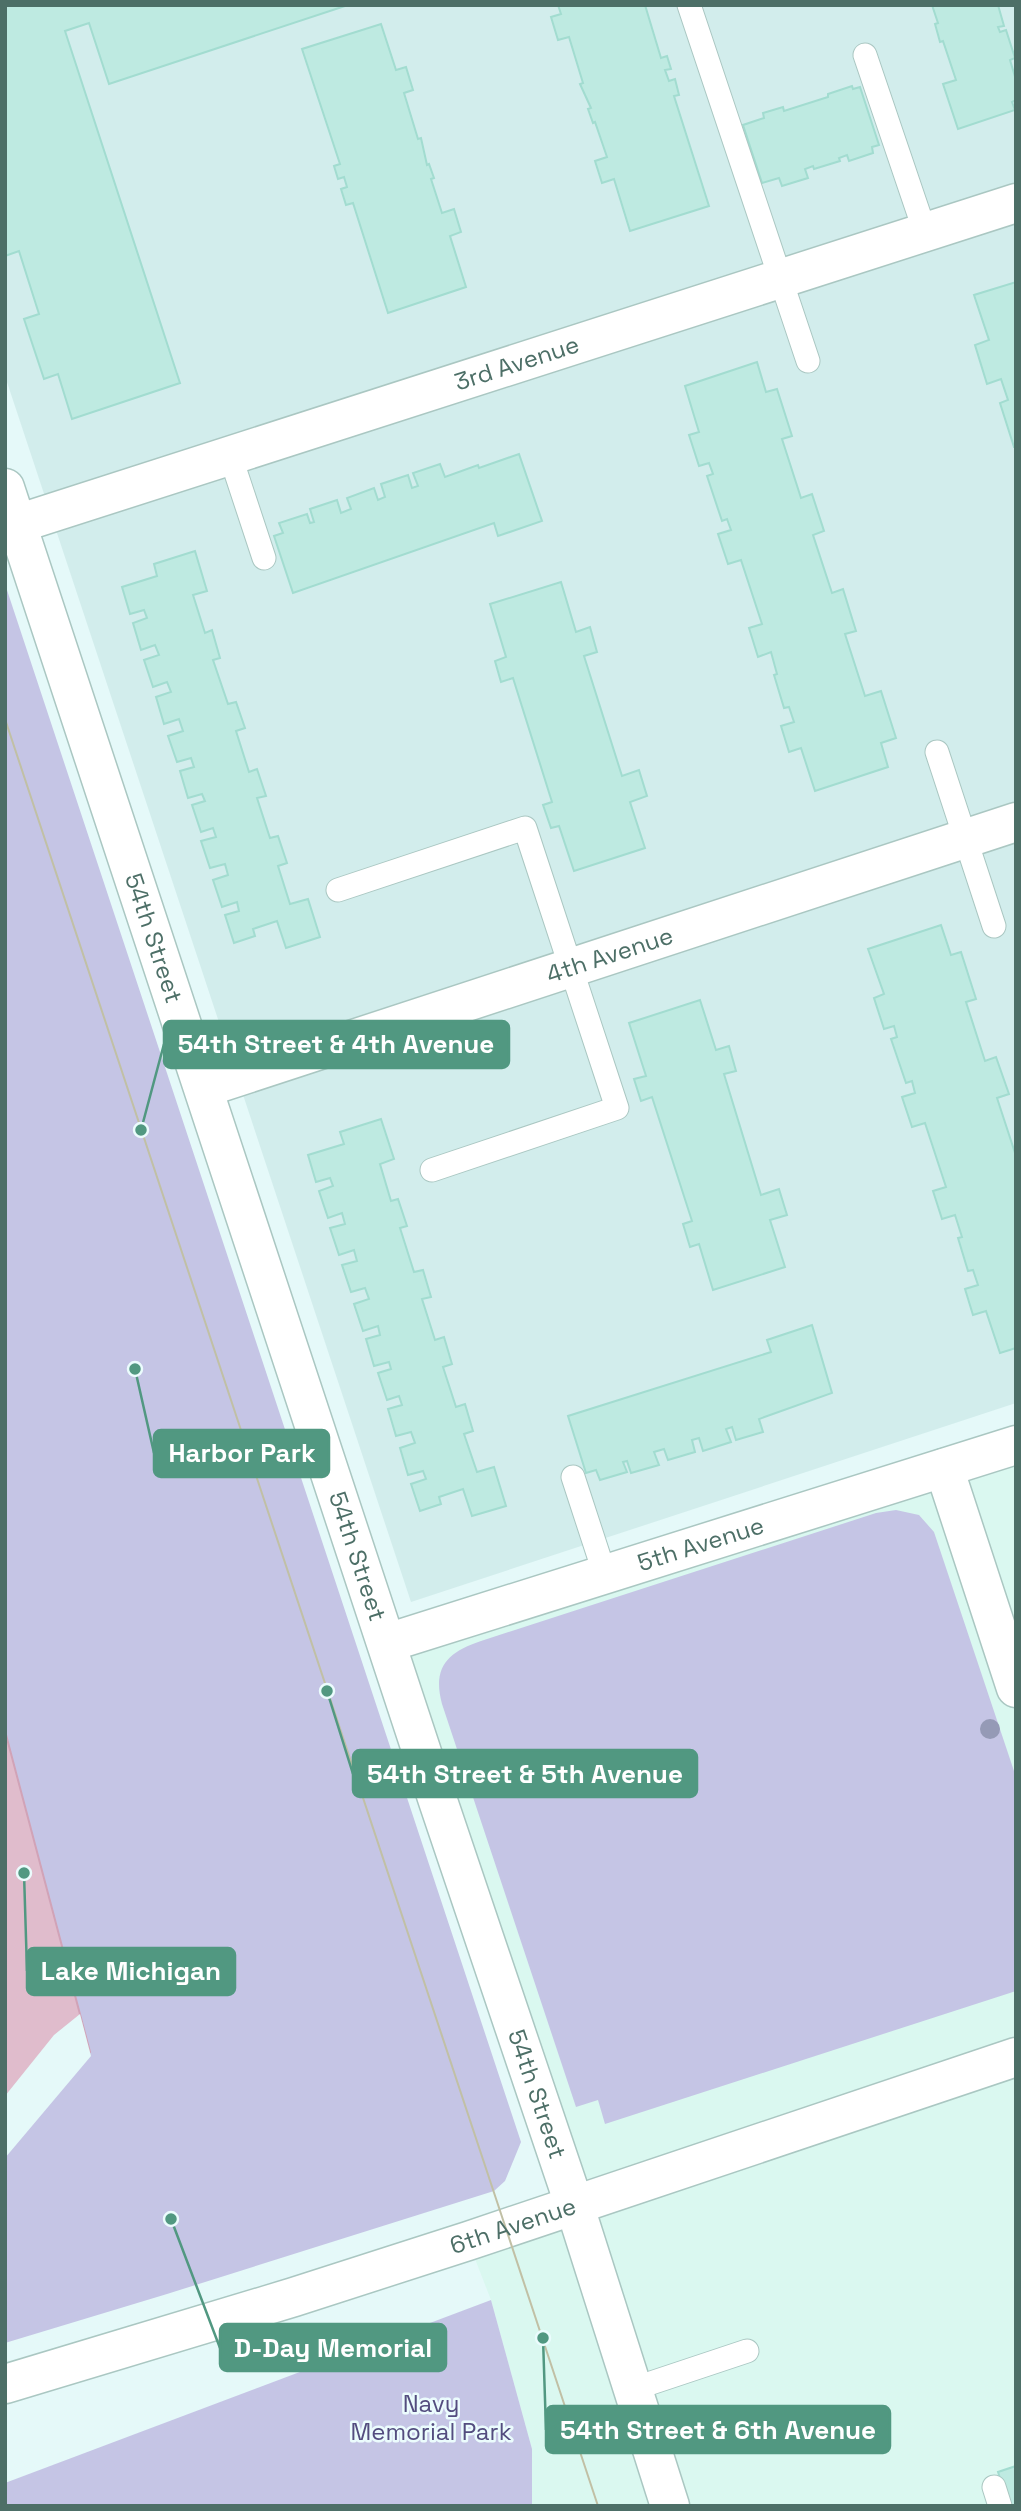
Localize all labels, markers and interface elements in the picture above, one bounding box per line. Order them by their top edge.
street label: 3rd Avenue [450,328,583,397]
street label: 54th Street [118,869,190,1007]
street label: 4th Avenue [542,919,677,990]
callout: 54th Street & 4th Avenue [164,1021,509,1068]
text: 54th Street & 4th Avenue [178,1027,494,1061]
callout: Harbor Park [154,1430,329,1477]
text: Harbor Park [168,1436,316,1470]
street label: 54th Street [322,1487,394,1625]
street label: 5th Avenue [634,1509,768,1578]
callout: 54th Street & 5th Avenue [353,1750,697,1797]
text: 54th Street & 5th Avenue [367,1757,683,1791]
callout: Lake Michigan [27,1948,235,1995]
text: Lake Michigan [41,1954,221,1988]
street label: 54th Street [501,2025,574,2163]
street label: 6th Avenue [446,2190,580,2261]
callout: D-Day Memorial [220,2324,446,2371]
text: D-Day Memorial [234,2331,432,2365]
park label: Navy Memorial Park [350,2388,512,2447]
callout: 54th Street & 6th Avenue [546,2406,890,2453]
text: 54th Street & 6th Avenue [560,2413,876,2447]

